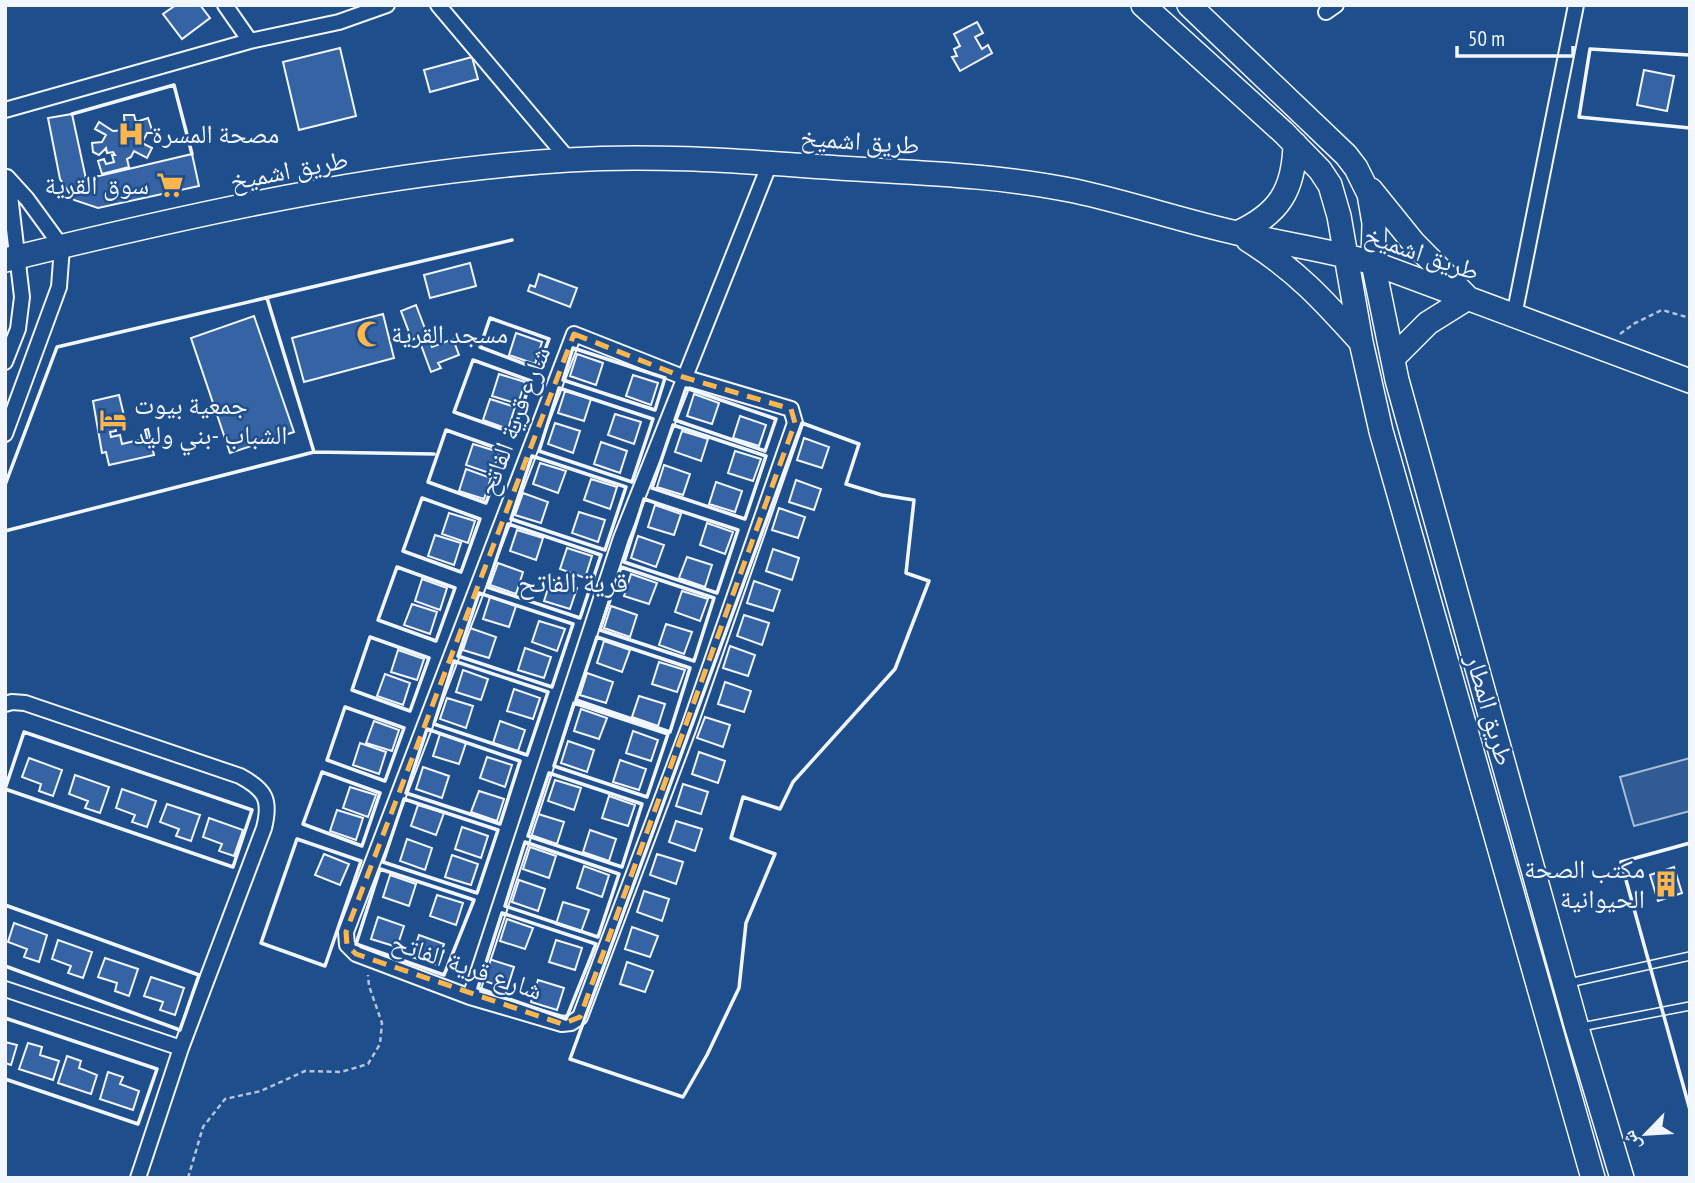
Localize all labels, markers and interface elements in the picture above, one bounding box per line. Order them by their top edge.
scale bar [1457,14,1572,58]
text: 50 m [1468,25,1505,52]
place label: مصحة المسرة [152,117,279,150]
hospital icon: مصحة المسرة [116,119,146,149]
street label: طريق اشميخ [799,120,921,162]
street label: طريق اشميخ [227,142,351,198]
place label: سوق القرية [44,168,149,201]
supermarket icon: سوق القرية [155,170,185,200]
street label: طريق اشميخ [1360,217,1484,289]
place label: مسجد القرية [391,317,508,350]
mosque icon: مسجد القرية [355,319,385,349]
street label: شارع قرية الفاتح [470,342,558,500]
place label: جمعية بيوت الشباب -بني وليد [134,388,287,456]
hotel icon: جمعية بيوت الشباب -بني وليد [98,405,128,435]
district label: قرية الفاتح [518,563,628,600]
street label: طريق المطار [1459,649,1522,769]
place label: مكتب الصحة الحيوانية [1524,852,1645,915]
building icon: مكتب الصحة الحيوانية [1651,869,1681,899]
street label: شارع قرية الفاتح [387,924,547,1008]
north arrow [1611,1099,1681,1169]
text: ش [1615,1127,1646,1155]

